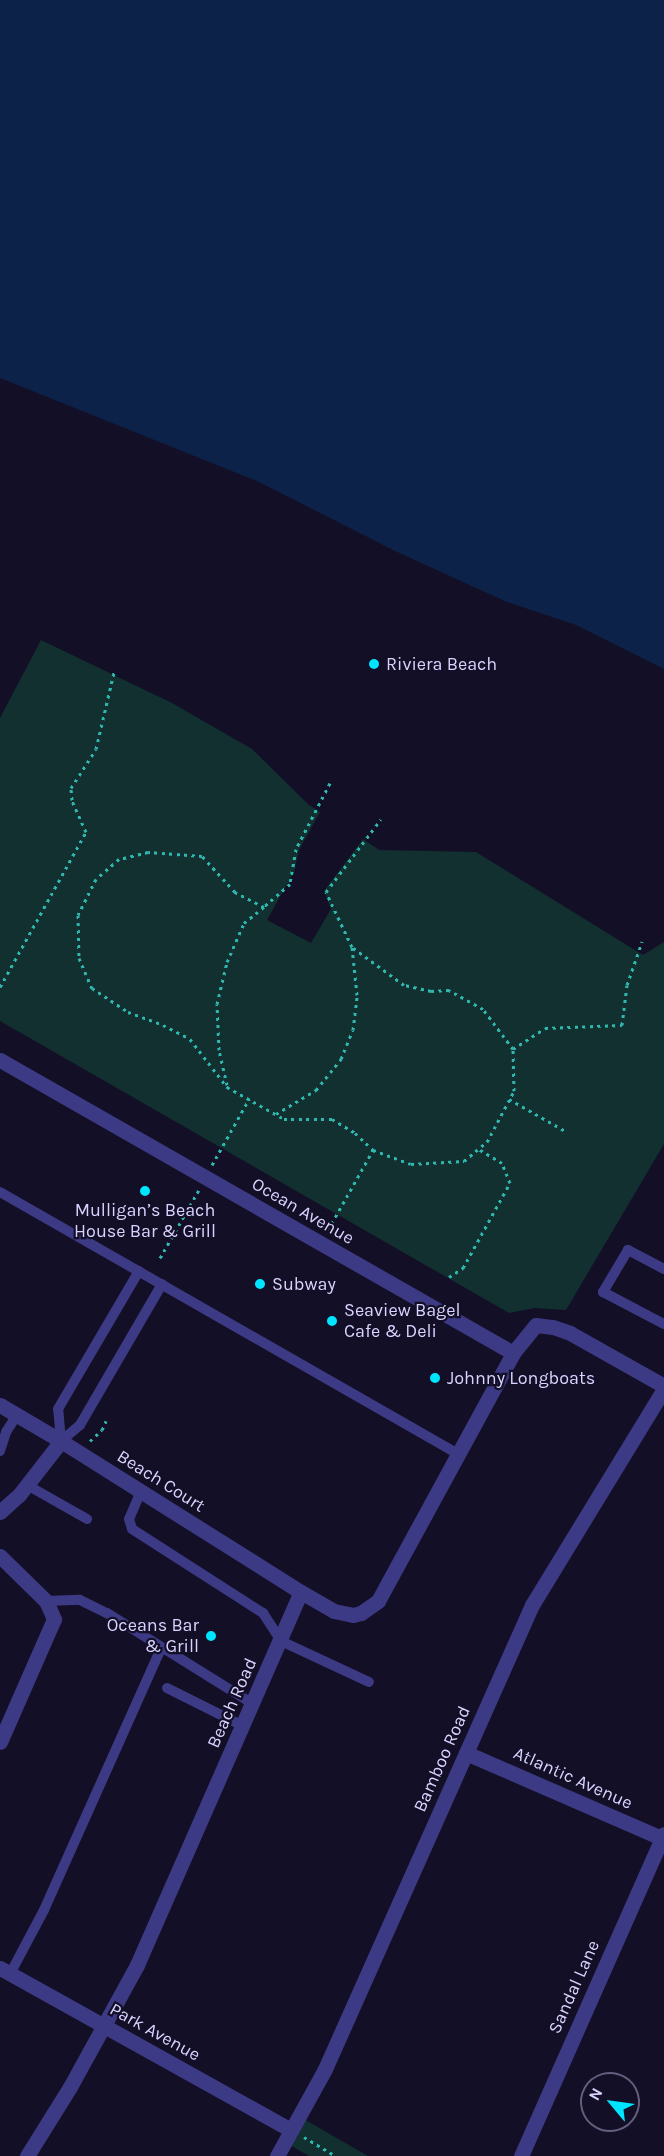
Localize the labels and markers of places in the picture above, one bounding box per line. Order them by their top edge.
place label: Riviera Beach [386,653,497,675]
marker: Riviera Beach [367,657,381,671]
marker: Mulligan’s Beach House Bar & Grill [138,1184,152,1198]
place label: Mulligan’s Beach House Bar & Grill [74,1200,216,1242]
place label: Subway [272,1273,336,1295]
marker: Subway [253,1277,267,1291]
place label: Seaview Bagel Cafe & Deli [344,1300,461,1342]
marker: Seaview Bagel Cafe & Deli [325,1314,339,1328]
place label: Johnny Longboats [447,1367,595,1389]
marker: Johnny Longboats [428,1371,442,1385]
place label: Oceans Bar & Grill [107,1615,199,1658]
marker: Oceans Bar & Grill [204,1629,218,1643]

